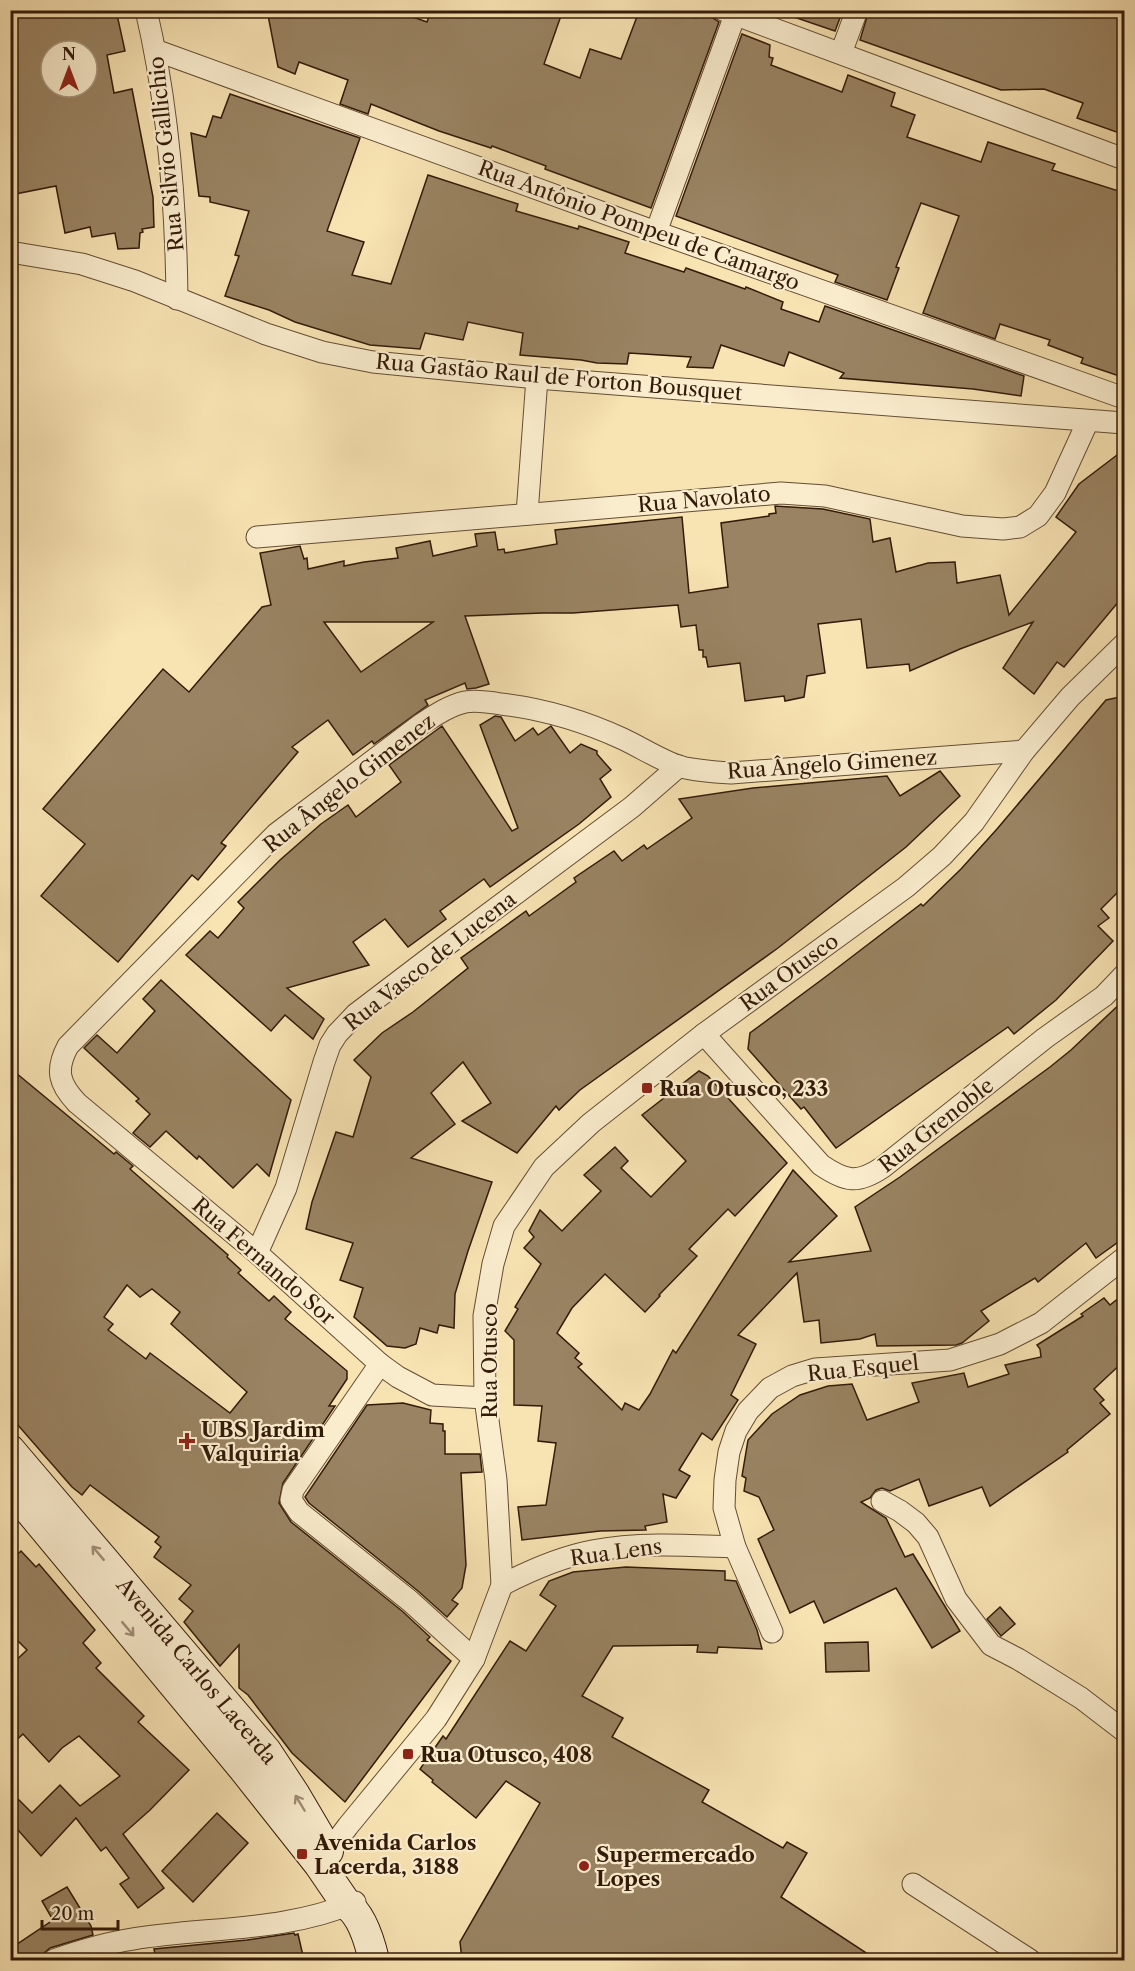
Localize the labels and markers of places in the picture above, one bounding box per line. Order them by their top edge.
place label: Rua Otusco, 233 [659,1076,828,1101]
marker: Rua Otusco, 233 [640,1081,654,1095]
place label: UBS Jardim Valquiria [200,1417,325,1466]
marker: UBS Jardim Valquiria [178,1432,196,1450]
place label: Rua Otusco, 408 [420,1742,592,1767]
marker: Rua Otusco, 408 [401,1747,415,1761]
place label: Avenida Carlos Lacerda, 3188 [313,1830,477,1879]
place label: Supermercado Lopes [596,1842,755,1891]
marker: Avenida Carlos Lacerda, 3188 [295,1847,309,1861]
marker: Supermercado Lopes [577,1859,591,1873]

